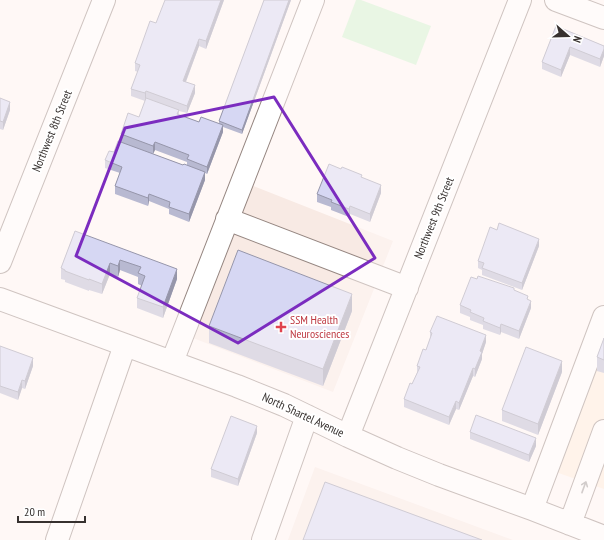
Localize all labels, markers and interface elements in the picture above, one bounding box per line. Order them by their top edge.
north arrow [548,16,588,56]
text: N [570,34,585,45]
street label: Northwest 8th Street [28,87,75,174]
street label: Northwest 9th Street [410,174,457,261]
place label: SSM Health Neurosciences [290,312,349,341]
marker: SSM Health Neurosciences [275,321,287,333]
street label: North Shartel Avenue [260,389,347,440]
one-way arrow [580,481,588,493]
scale bar [18,498,85,524]
text: 20 m [24,504,45,519]

